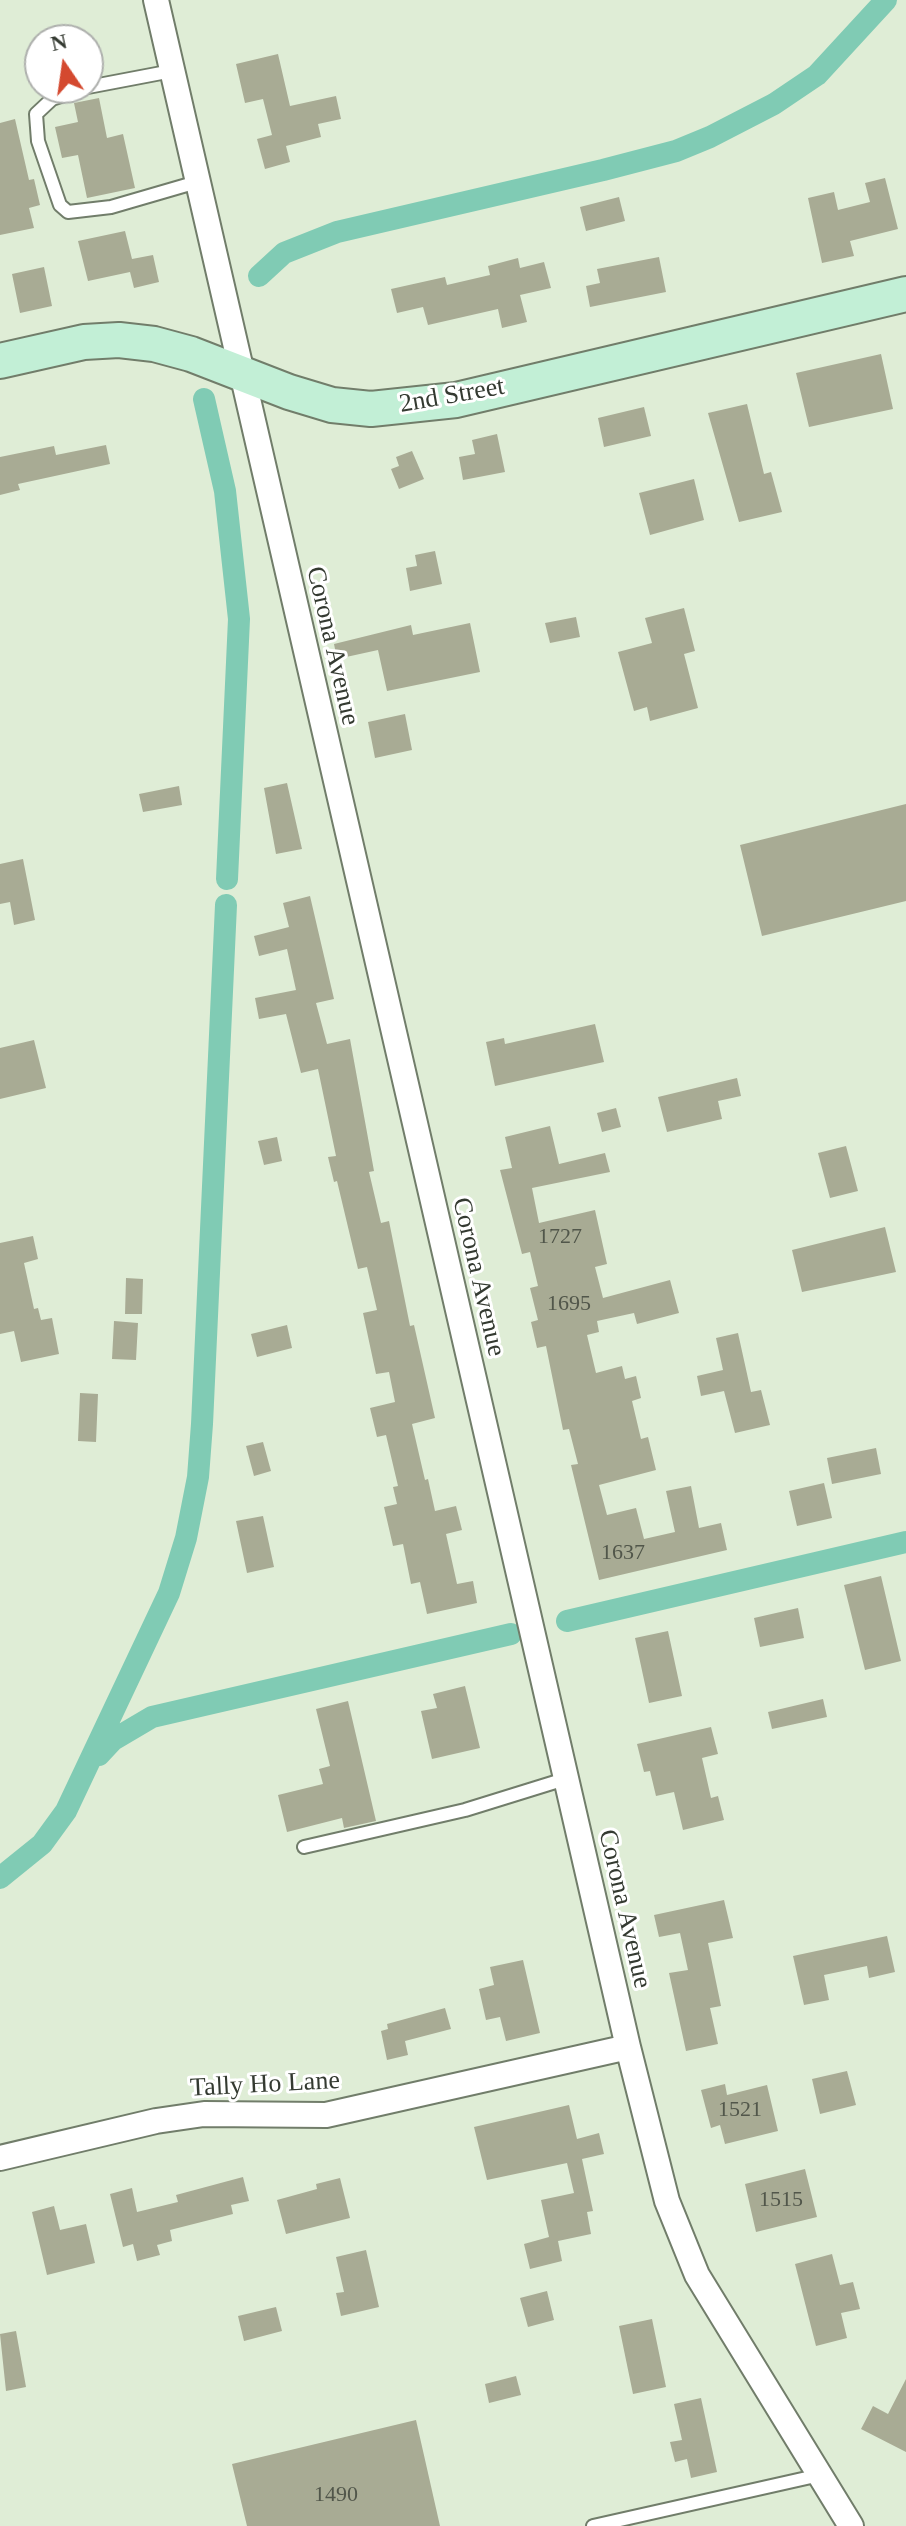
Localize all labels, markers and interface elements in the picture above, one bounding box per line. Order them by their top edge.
north arrow [24,24,104,104]
text: N [48,28,69,56]
street label: 2nd Street [397,371,507,421]
street label: Corona Avenue [299,564,365,728]
street label: Corona Avenue [445,1195,511,1359]
house number: 1727 [538,1224,582,1250]
house number: 1695 [547,1291,591,1317]
house number: 1637 [601,1540,645,1566]
street label: Corona Avenue [591,1827,657,1991]
street label: Tally Ho Lane [189,2066,341,2104]
house number: 1521 [718,2097,762,2123]
house number: 1515 [759,2187,803,2213]
house number: 1490 [314,2482,358,2508]

